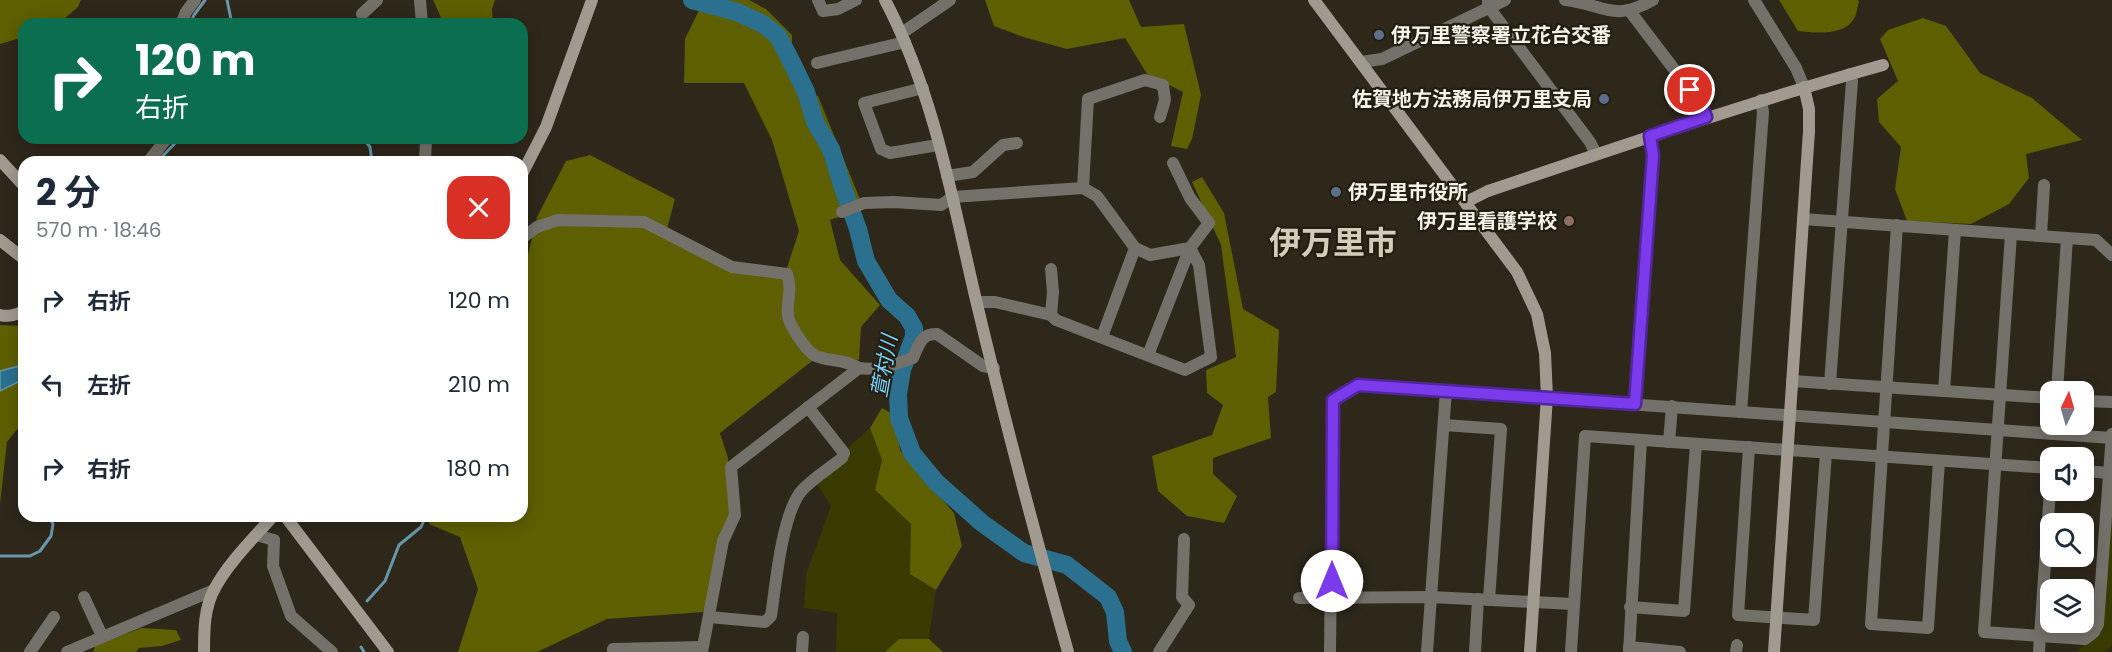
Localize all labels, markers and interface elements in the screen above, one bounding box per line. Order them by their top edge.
place label: 伊万里警察署立花台交番 [1391,21,1611,49]
marker: 伊万里警察署立花台交番 [1372,28,1386,42]
text: 120 m [135,31,256,90]
icon: right [36,42,114,120]
pin [1664,64,1715,115]
icon: arrive [1673,73,1706,106]
place label: 佐賀地方法務局伊万里支局 [1352,85,1592,113]
text: 右折 [135,89,189,126]
marker: 佐賀地方法務局伊万里支局 [1597,92,1611,106]
text: 2 分 [36,167,100,218]
button: close [447,176,510,239]
place label: 伊万里市役所 [1348,178,1468,206]
marker: 伊万里市役所 [1329,185,1343,199]
place label: 伊万里看護学校 [1417,207,1557,235]
marker: 伊万里看護学校 [1562,214,1576,228]
text: 570 m · 18:46 [36,216,161,244]
district label: 伊万里市 [1269,220,1397,265]
icon: right [36,284,69,317]
text: 120 m [448,285,510,316]
text: 右折 [87,286,131,317]
water label: 萱村川 [864,330,904,400]
icon: left [36,368,69,401]
text: 210 m [448,369,510,400]
text: 左折 [87,370,131,401]
north arrow [2040,381,2094,435]
map controls [2040,381,2094,633]
button: sound [2040,447,2094,501]
icon: right [36,452,69,485]
text: 180 m [447,453,510,484]
text: 右折 [87,454,131,485]
button: search [2040,513,2094,567]
position arrow [1300,549,1364,613]
button: layers [2040,579,2094,633]

